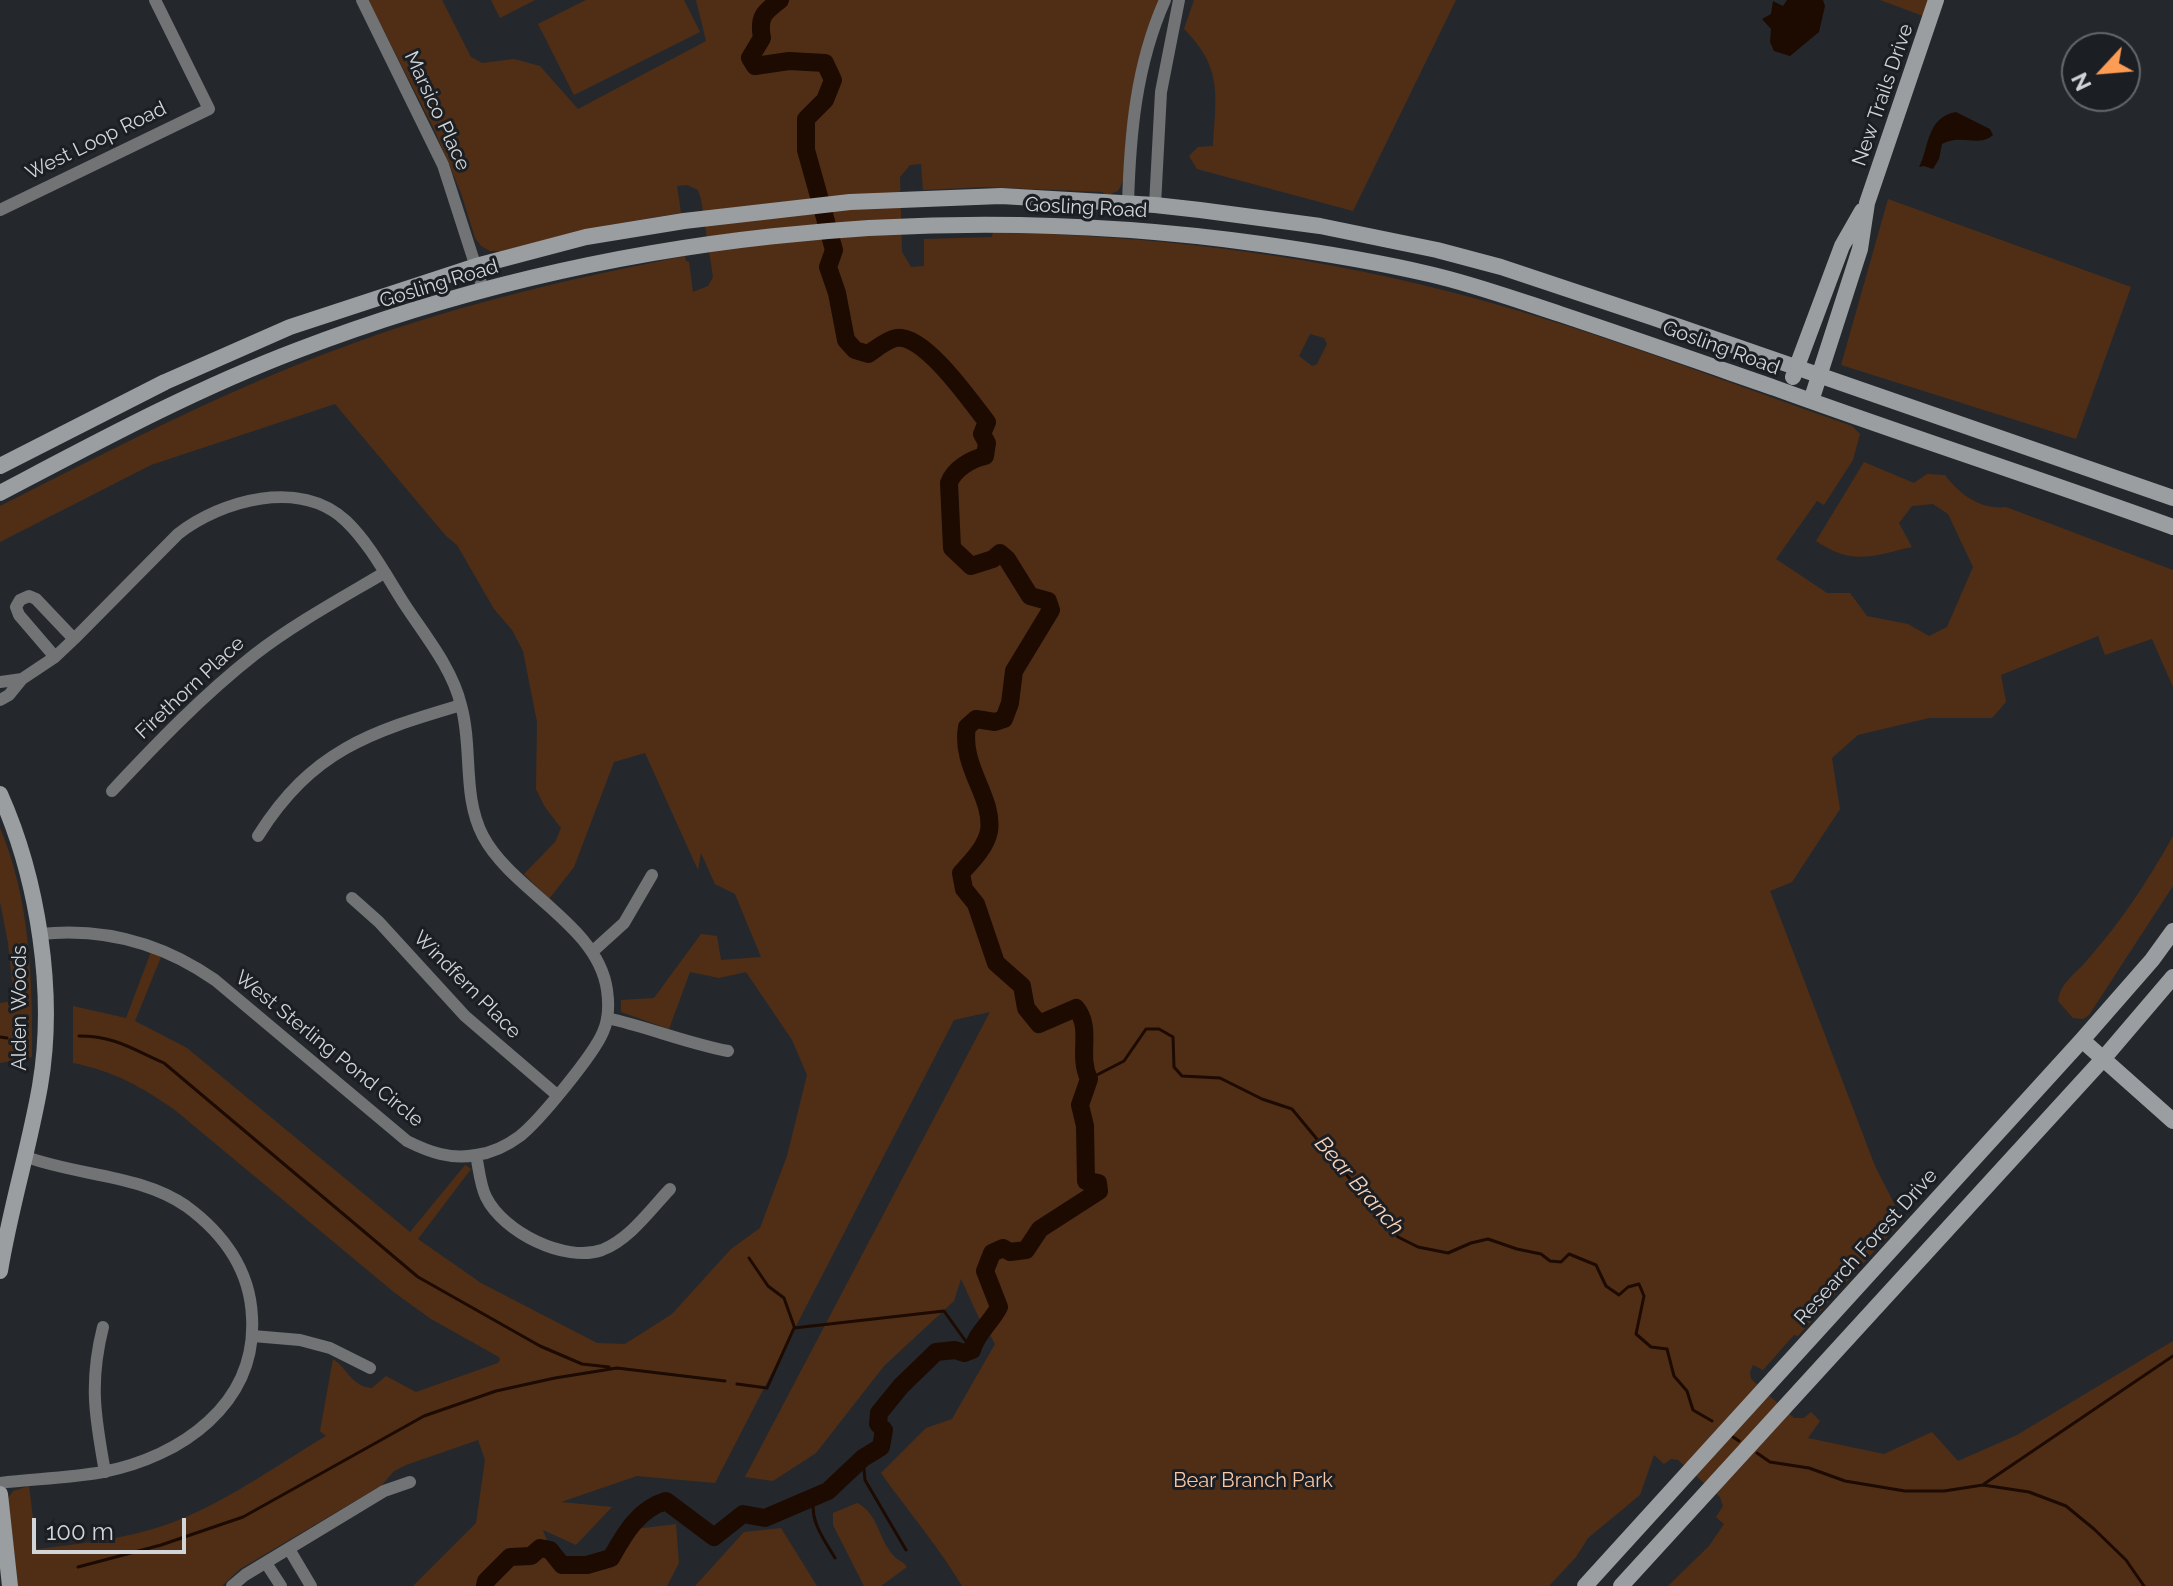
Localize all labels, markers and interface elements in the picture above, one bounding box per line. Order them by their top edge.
street label: New Trails Drive [1847,21,1919,169]
north arrow [2061,32,2141,112]
street label: Marsico Place [399,48,475,174]
text: N [2066,68,2097,95]
street label: West Loop Road [22,97,170,185]
street label: Gosling Road [1024,193,1148,223]
street label: Gosling Road [377,255,501,313]
street label: Gosling Road [1659,316,1783,380]
street label: Firethorn Place [131,632,249,744]
street label: Windfern Place [408,926,526,1044]
street label: Alden Woods [8,945,32,1071]
street label: West Sterling Pond Circle [230,966,428,1132]
water label: Bear Branch [1309,1131,1409,1241]
street label: Research Forest Drive [1790,1164,1942,1330]
park label: Bear Branch Park [1173,1469,1333,1493]
scale bar [36,1502,190,1552]
text: 100 m [46,1517,114,1546]

